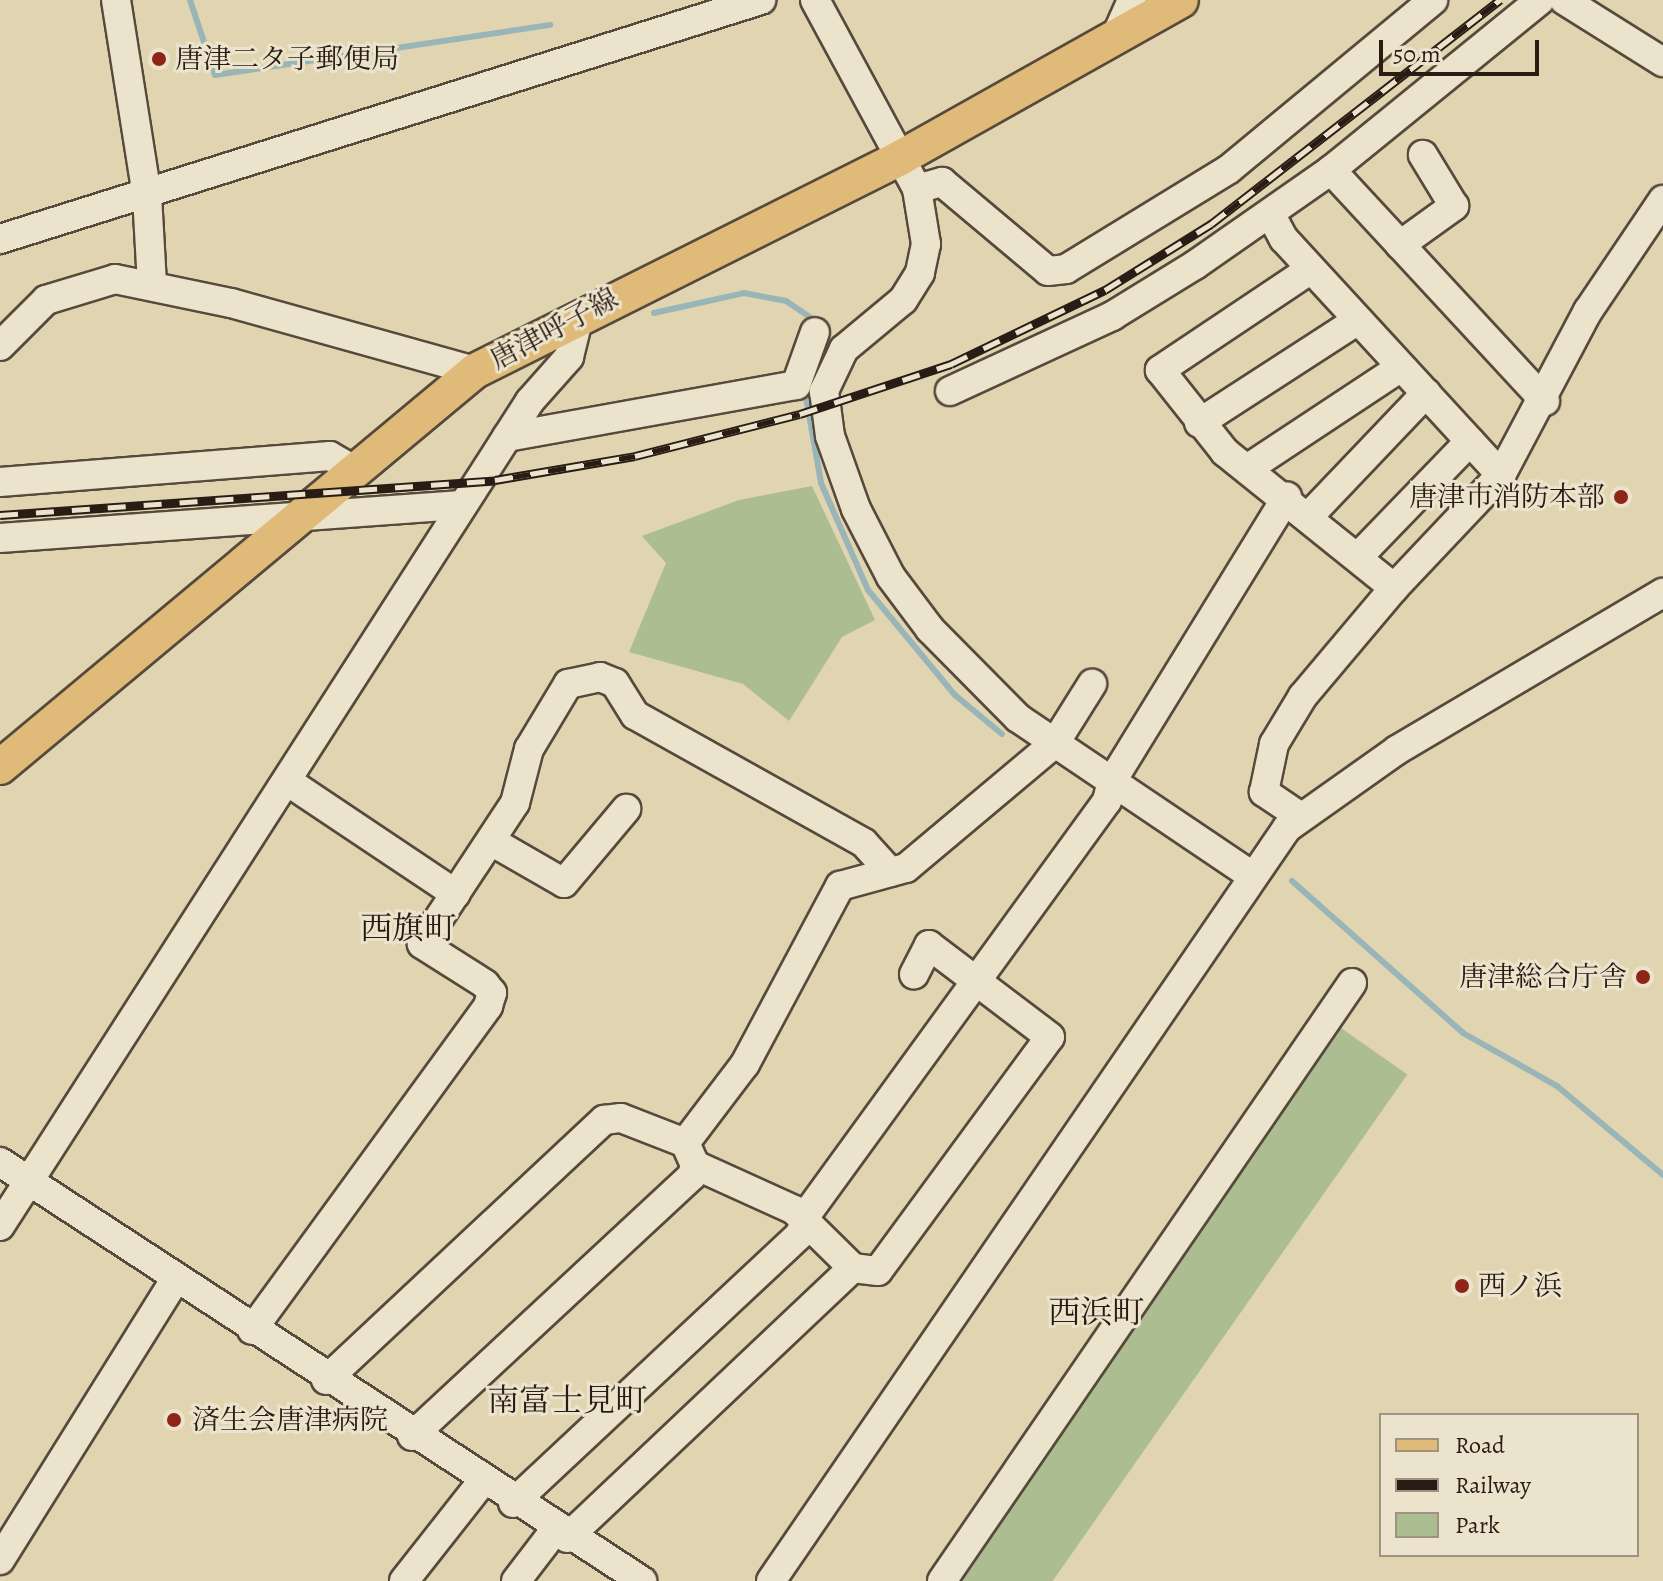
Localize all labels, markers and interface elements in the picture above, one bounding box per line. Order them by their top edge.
scale bar [1383,24,1543,74]
text: 50 m [1393,38,1441,70]
place label: 唐津二タ子郵便局 [175,42,399,76]
marker: 唐津二タ子郵便局 [150,50,168,68]
street label: 唐津呼子線 [484,281,624,377]
place label: 唐津市消防本部 [1409,480,1605,514]
marker: 唐津市消防本部 [1612,488,1630,506]
district label: 西旗町 [360,909,456,947]
place label: 唐津総合庁舎 [1459,960,1627,994]
marker: 唐津総合庁舎 [1634,968,1652,986]
place label: 西ノ浜 [1478,1269,1562,1303]
marker: 西ノ浜 [1453,1277,1471,1295]
district label: 西浜町 [1048,1293,1144,1331]
district label: 南富士見町 [487,1381,647,1419]
place label: 済生会唐津病院 [192,1403,388,1437]
marker: 済生会唐津病院 [163,1409,185,1431]
legend [1379,1413,1639,1557]
text: Road [1455,1429,1505,1461]
text: Railway [1455,1469,1531,1501]
text: Park [1455,1509,1500,1541]

